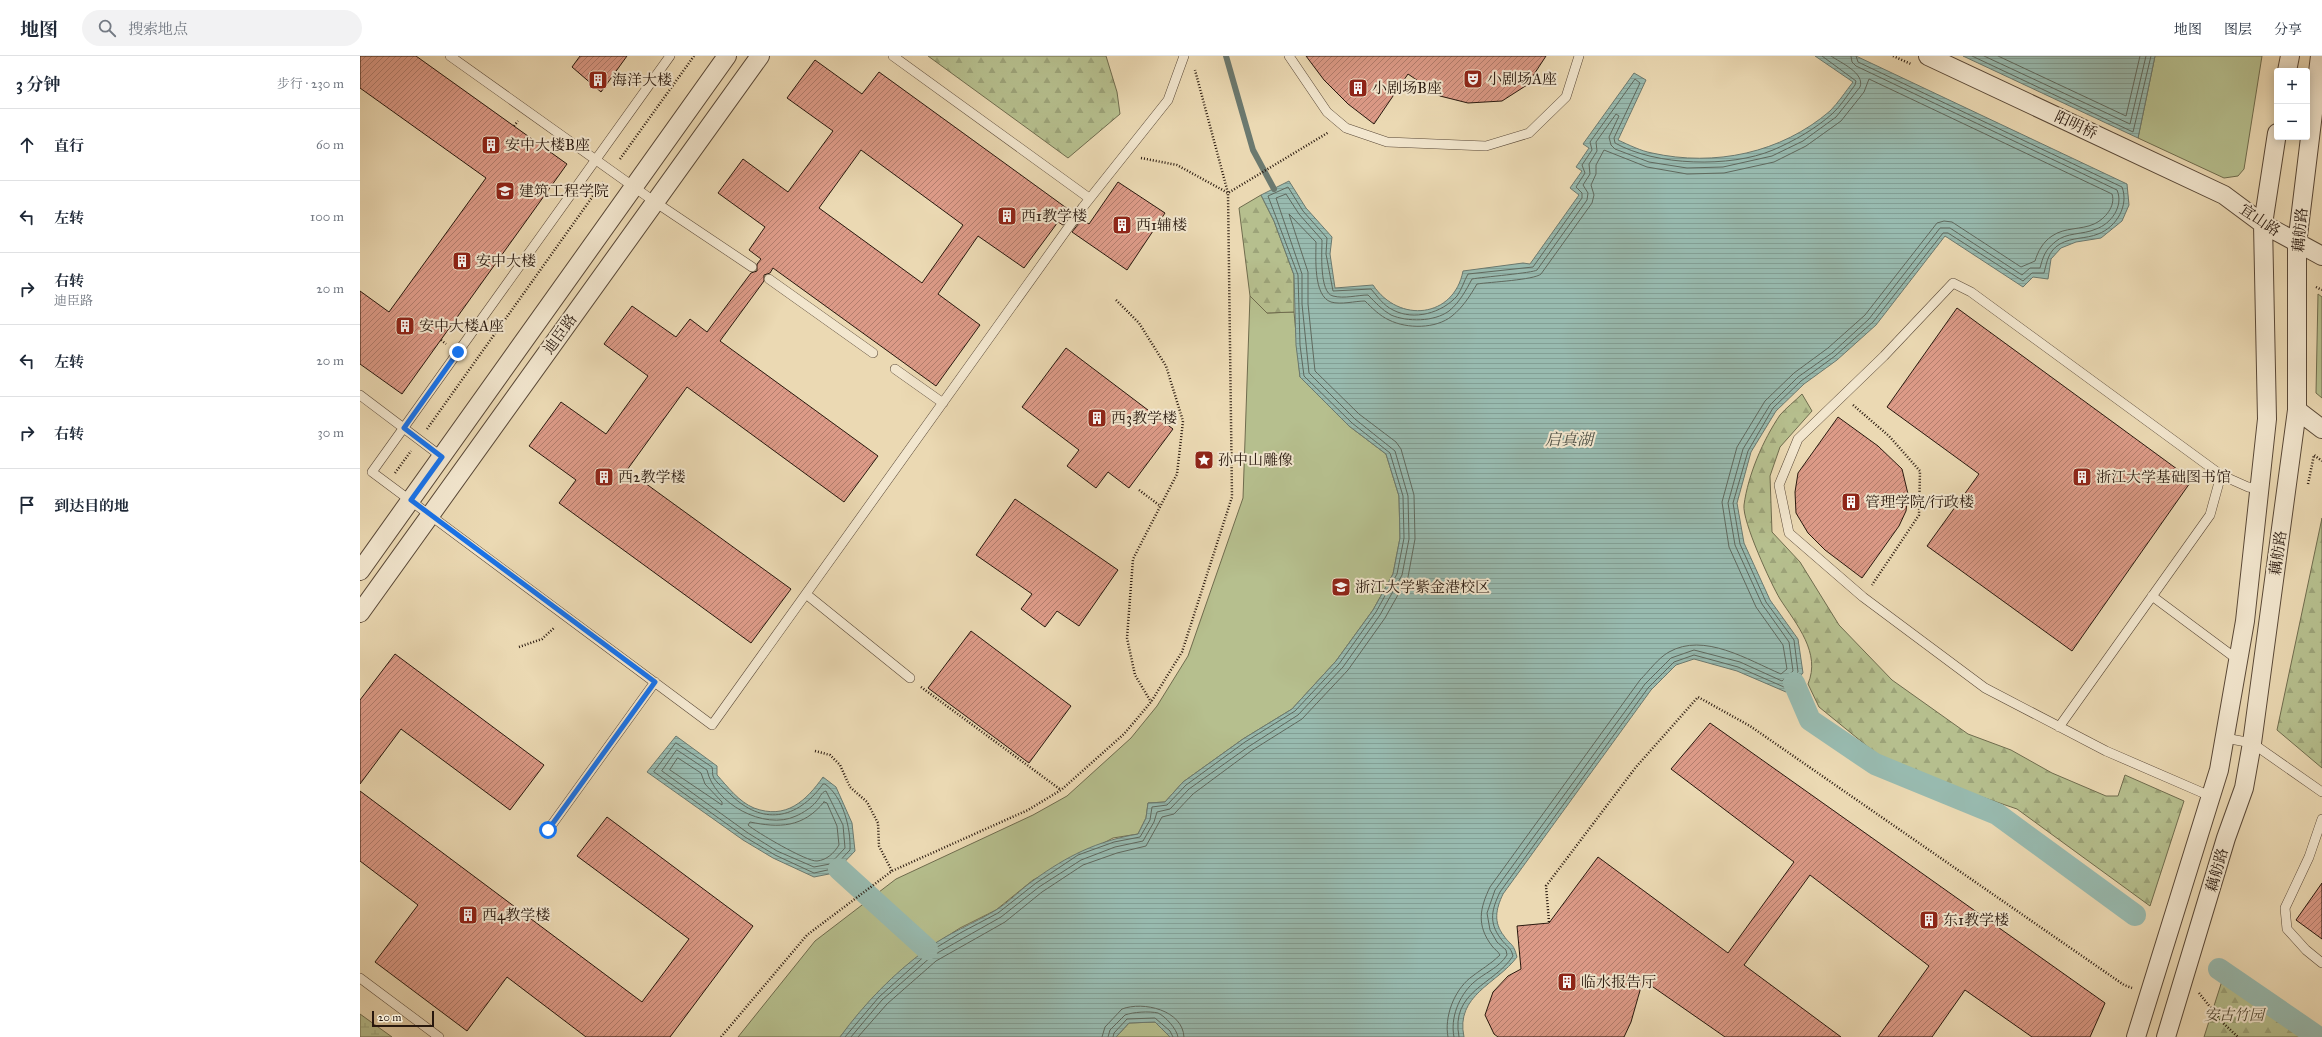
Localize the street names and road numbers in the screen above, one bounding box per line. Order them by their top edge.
street label: 阳明桥 [2052,107,2100,143]
street label: 宜山路 [2236,200,2284,240]
street label: 藕舫路 [2289,207,2311,253]
street label: 迪臣路 [539,311,581,357]
street label: 藕舫路 [2266,529,2290,577]
street label: 藕舫路 [2202,846,2232,894]

